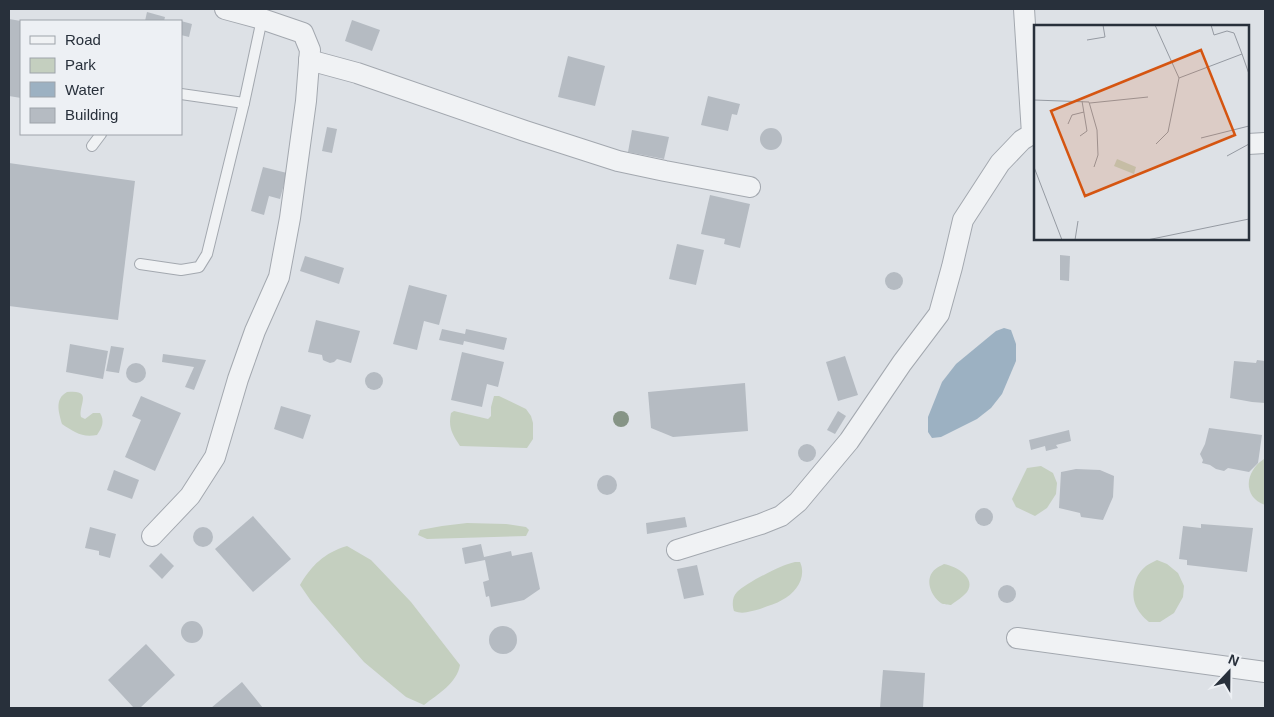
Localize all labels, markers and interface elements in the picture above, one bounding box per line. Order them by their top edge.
legend [20,20,182,135]
inset map [1034,25,1249,240]
text: Road [65,31,101,48]
text: Park [65,56,96,73]
text: Water [65,81,104,98]
text: Building [65,106,118,123]
north arrow [1204,647,1254,697]
text: N [1226,651,1242,669]

